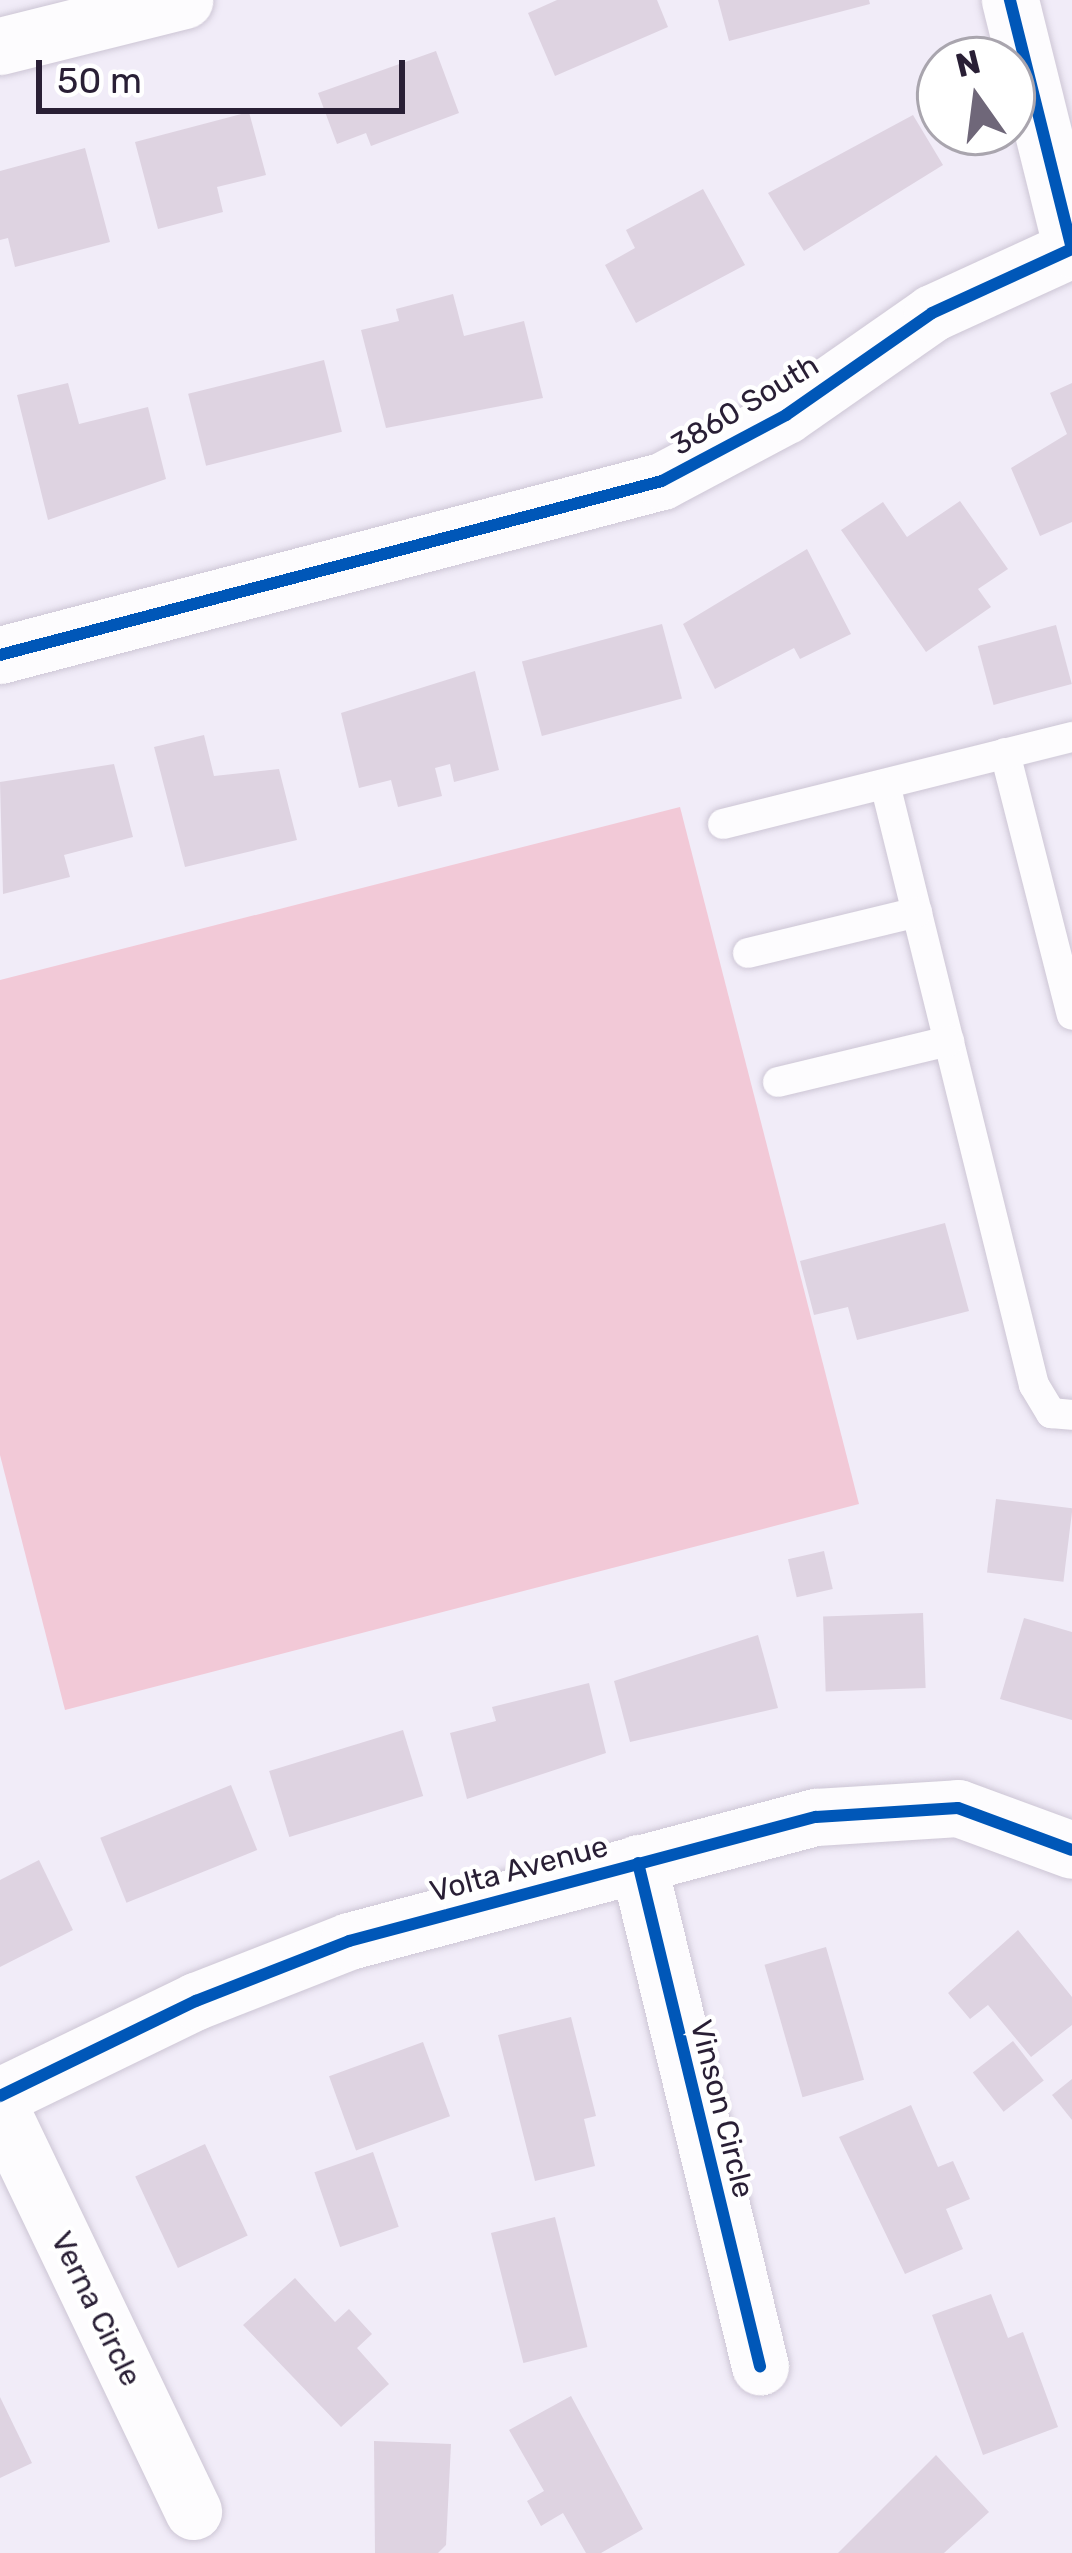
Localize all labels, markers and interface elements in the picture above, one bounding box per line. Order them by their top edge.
scale bar [42,36,411,110]
north arrow [916,36,1036,156]
text: N [952,42,984,85]
text: 50 m [57,59,142,102]
street label: 3860 South [665,347,825,463]
street label: Volta Avenue [426,1828,612,1910]
street label: Vinson Circle [683,2016,761,2202]
street label: Verna Circle [43,2226,149,2392]

